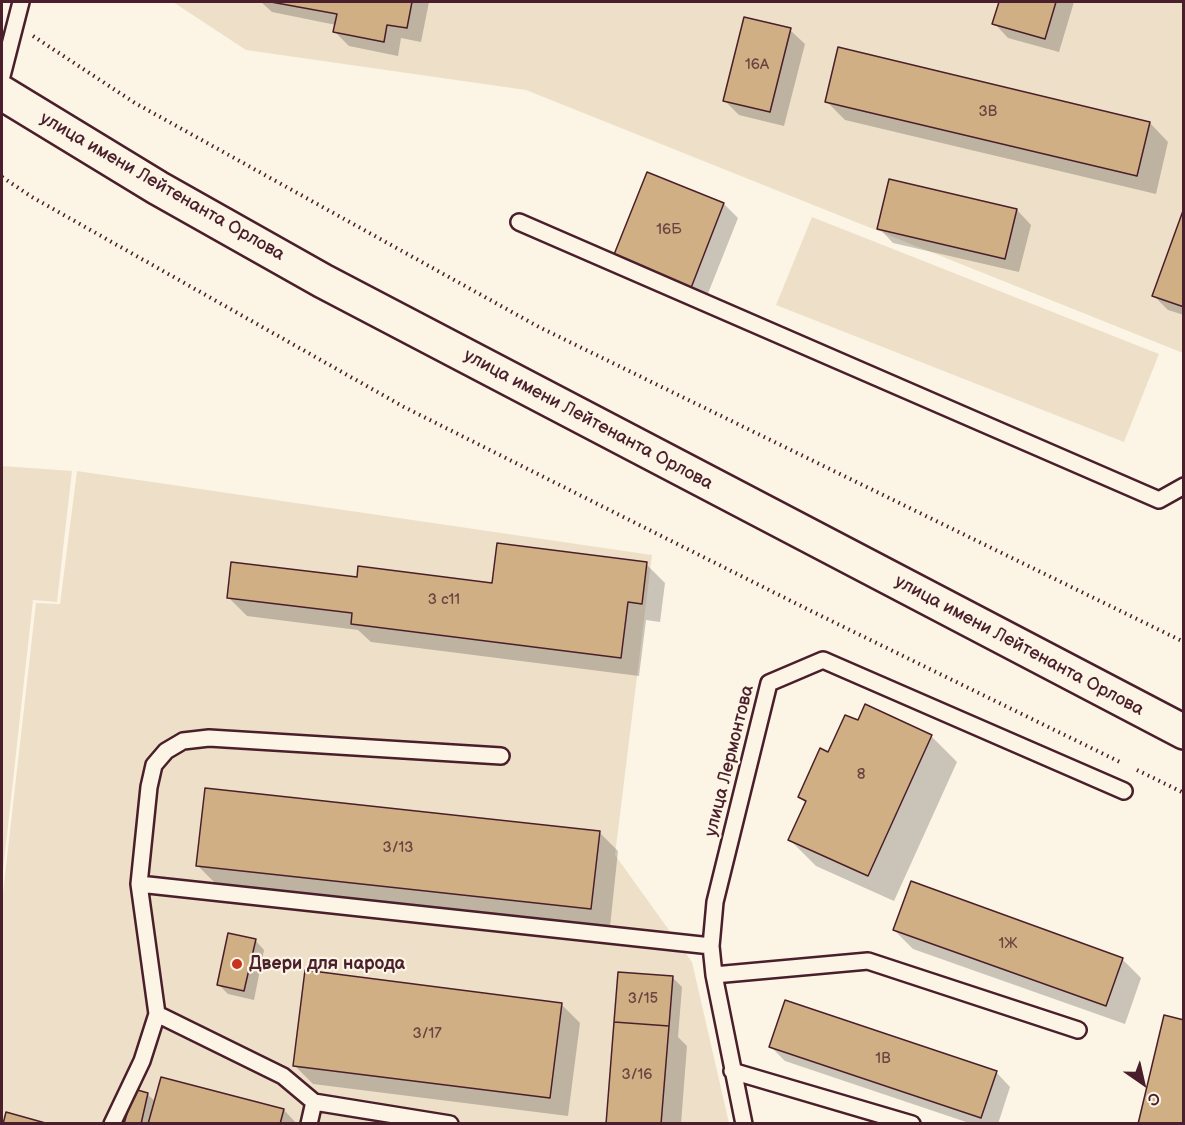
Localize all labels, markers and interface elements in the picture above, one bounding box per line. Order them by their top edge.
house number: 16А [745,56,769,74]
house number: 3В [979,103,997,121]
street label: улица имени Лейтенанта Орлова [36,108,288,266]
house number: 16Б [656,221,682,239]
street label: улица имени Лейтенанта Орлова [460,345,716,495]
street label: улица имени Лейтенанта Орлова [891,571,1147,721]
house number: 3 с11 [428,591,460,609]
street label: улица Лермонтова [701,683,759,839]
house number: 8 [857,766,865,784]
house number: 3/13 [382,839,414,857]
house number: 1Ж [999,935,1017,953]
place label: Двери для народа [249,953,405,975]
marker: Двери для народа [230,957,244,971]
house number: 3/15 [628,990,658,1008]
house number: 3/17 [412,1025,442,1043]
house number: 1В [875,1050,891,1068]
north arrow [1113,1053,1173,1113]
house number: 3/16 [622,1066,652,1084]
text: С [1143,1087,1163,1109]

